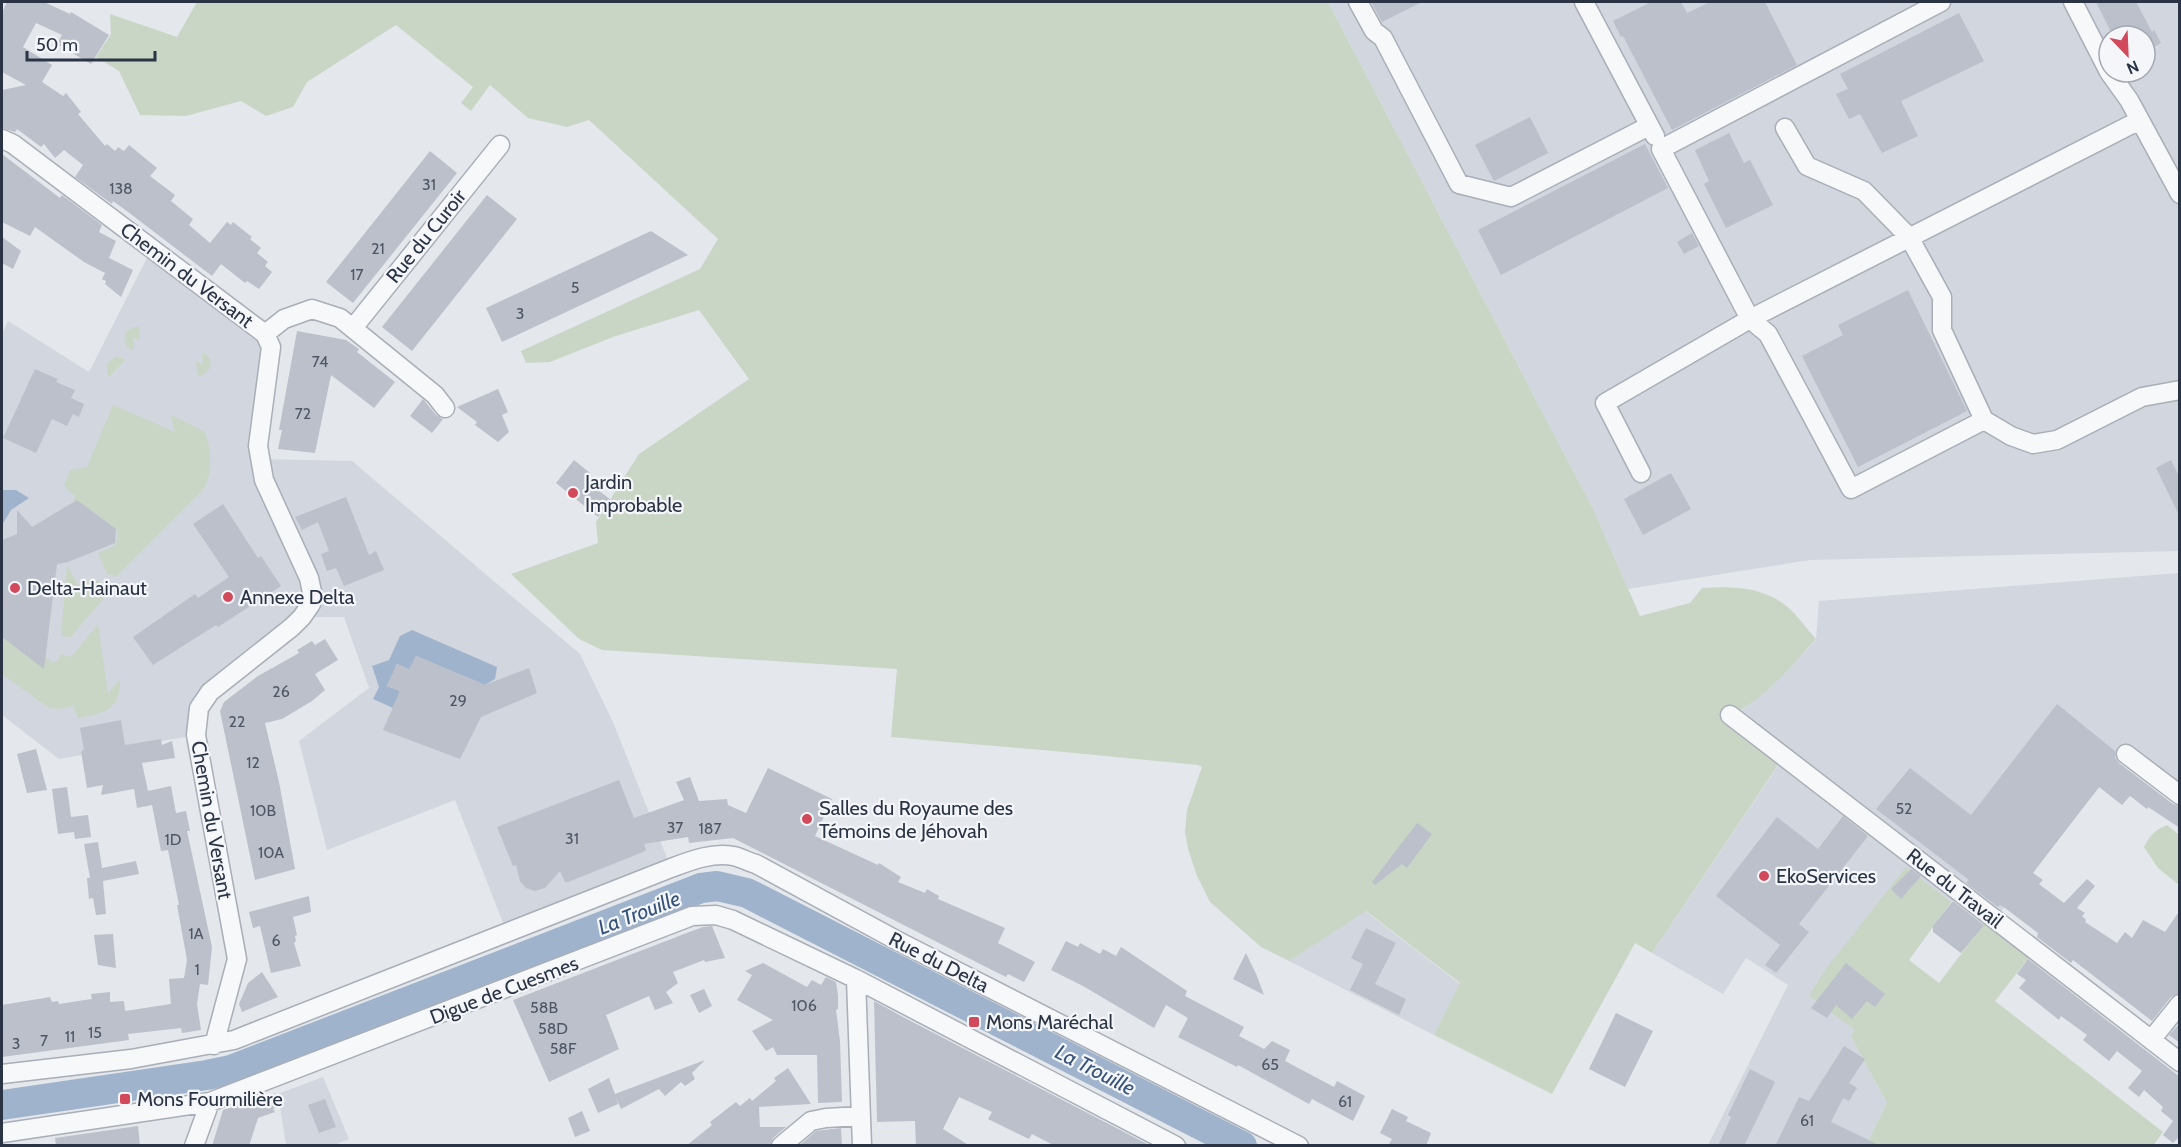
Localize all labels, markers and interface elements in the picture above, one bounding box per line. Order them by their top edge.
scale bar [27,24,154,62]
north arrow [2097,24,2157,84]
text: 50 m [36,34,78,56]
text: N [2124,56,2142,78]
house number: 31 [422,175,436,194]
house number: 138 [109,179,133,198]
street label: Rue du Curoir [381,184,471,288]
street label: Chemin du Versant [116,217,258,333]
house number: 21 [371,239,385,258]
house number: 17 [350,265,364,284]
house number: 5 [571,278,579,297]
house number: 3 [516,304,524,323]
house number: 74 [312,352,328,371]
house number: 72 [295,404,311,423]
place label: Jardin Improbable [584,470,682,517]
marker: Jardin Improbable [566,486,580,500]
place label: Delta-Hainaut [27,576,147,600]
marker: Delta-Hainaut [8,581,22,595]
place label: Annexe Delta [240,585,355,609]
marker: Annexe Delta [221,590,235,604]
house number: 26 [272,682,290,701]
house number: 29 [449,691,467,710]
house number: 22 [229,712,245,731]
street label: Chemin du Versant [186,739,238,901]
house number: 12 [246,753,260,772]
place label: Salles du Royaume des Témoins de Jéhovah [819,796,1013,843]
house number: 52 [1895,799,1913,818]
house number: 10B [250,801,276,820]
marker: Salles du Royaume des Témoins de Jéhovah [800,812,814,826]
house number: 37 [667,818,683,837]
house number: 187 [699,819,721,838]
house number: 31 [565,829,579,848]
house number: 1D [165,830,181,849]
house number: 10A [258,843,284,862]
street label: Rue du Travail [1902,843,2008,933]
place label: EkoServices [1776,864,1876,888]
marker: EkoServices [1757,869,1771,883]
water label: La Trouille [594,885,684,940]
house number: 1A [188,924,204,943]
street label: Rue du Delta [885,927,993,998]
house number: 6 [271,931,281,950]
street label: Digue de Cuesmes [427,951,581,1029]
house number: 1 [194,960,200,979]
house number: 106 [791,996,817,1015]
house number: 58B [530,998,558,1017]
place label: Mons Maréchal [986,1010,1113,1034]
marker: Mons Maréchal [967,1015,981,1029]
house number: 58D [538,1019,568,1038]
house number: 15 [88,1023,102,1042]
house number: 11 [65,1027,75,1046]
house number: 7 [40,1031,48,1050]
house number: 3 [12,1034,20,1053]
house number: 58F [550,1039,577,1058]
water label: La Trouille [1051,1039,1140,1100]
house number: 65 [1261,1055,1279,1074]
place label: Mons Fourmilière [137,1087,283,1111]
marker: Mons Fourmilière [118,1092,132,1106]
house number: 61 [1338,1092,1352,1111]
house number: 61 [1800,1111,1814,1130]

